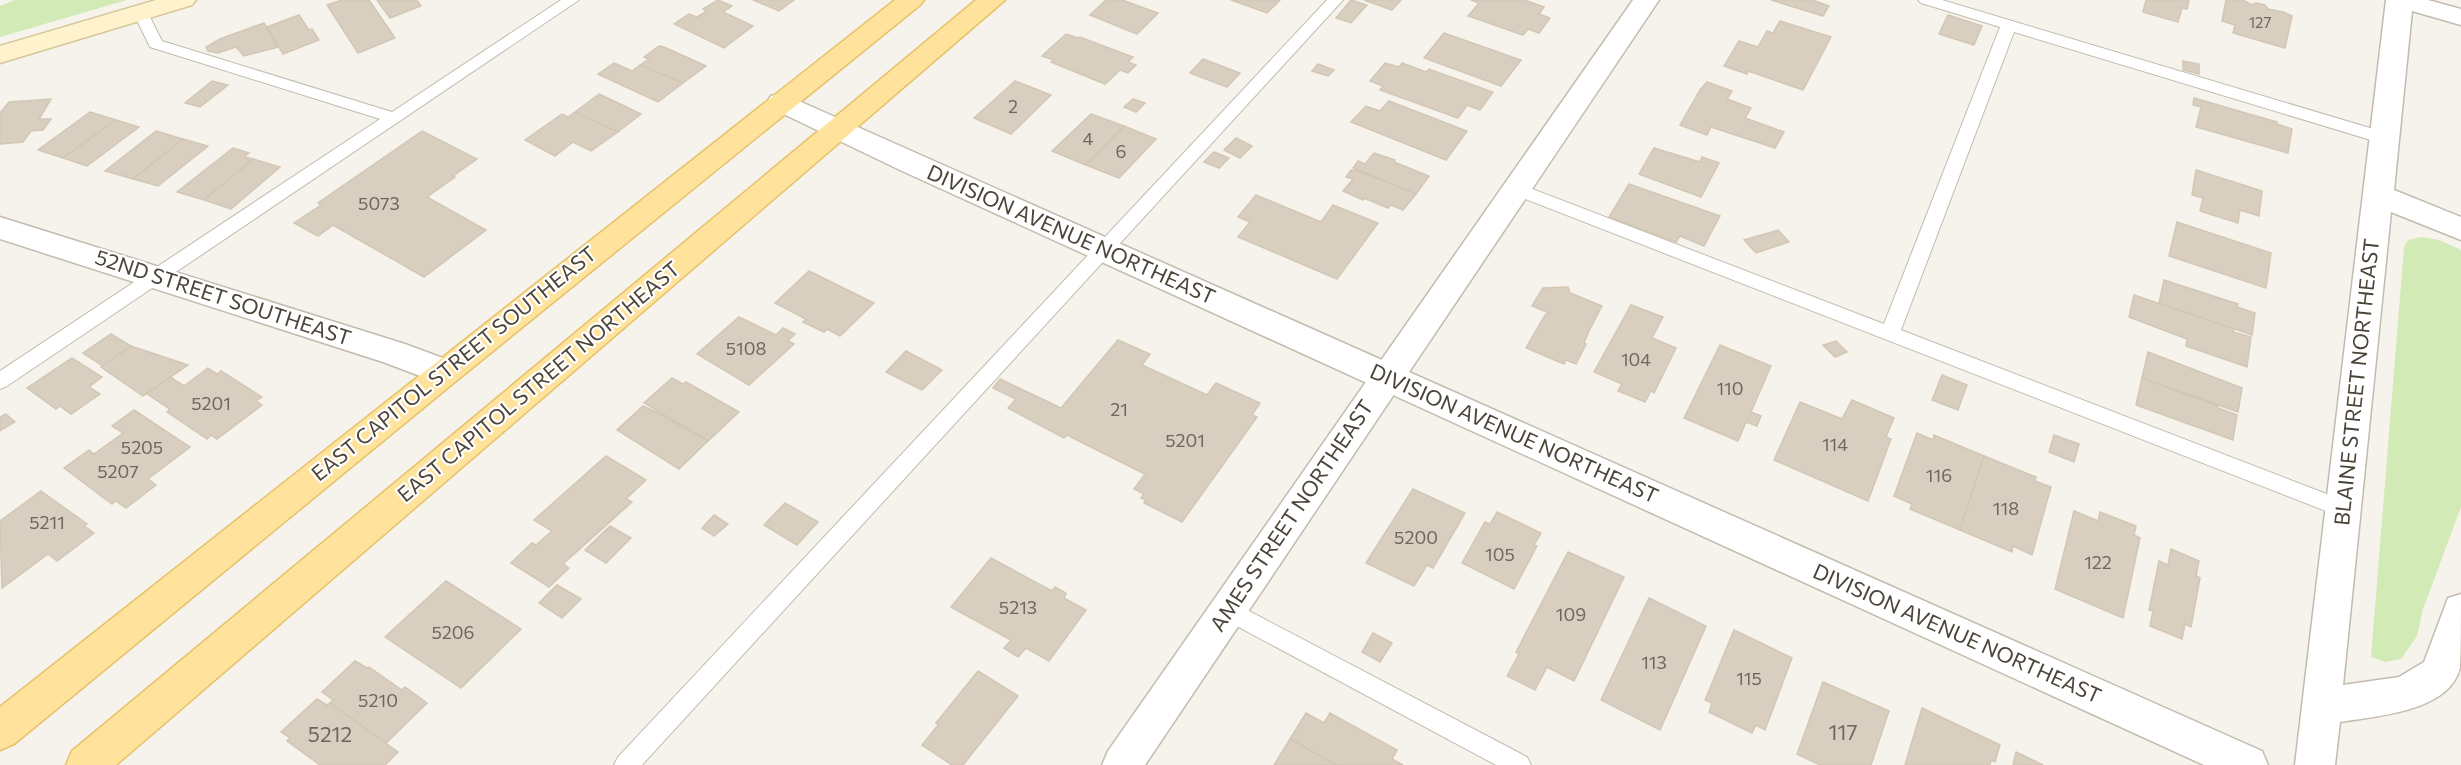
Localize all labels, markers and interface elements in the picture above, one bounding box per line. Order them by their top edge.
house number: 127 [2249,13,2271,31]
house number: 2 [1008,95,1018,117]
house number: 4 [1083,127,1094,149]
house number: 6 [1116,140,1126,162]
street label: DIVISION AVENUE NORTHEAST [924,159,1220,309]
house number: 5073 [358,192,400,214]
street label: BLAINE STREET NORTHEAST [2328,237,2383,527]
street label: EAST CAPITOL STREET SOUTHEAST [306,240,600,485]
street label: 52ND STREET SOUTHEAST [92,243,355,350]
street label: EAST CAPITOL STREET NORTHEAST [392,255,684,506]
house number: 5108 [726,337,766,359]
house number: 104 [1621,348,1651,370]
street label: DIVISION AVENUE NORTHEAST [1367,358,1663,508]
house number: 110 [1716,377,1744,399]
house number: 5201 [191,392,231,414]
street label: AMES STREET NORTHEAST [1204,395,1378,636]
house number: 21 [1110,398,1128,420]
house number: 5201 [1165,429,1205,451]
house number: 114 [1822,433,1848,455]
house number: 5205 [121,436,163,458]
house number: 5207 [97,460,139,482]
house number: 116 [1926,464,1952,486]
house number: 118 [1993,497,2019,519]
house number: 5211 [29,511,65,533]
house number: 5200 [1394,526,1438,548]
house number: 105 [1485,543,1515,565]
house number: 122 [2084,551,2112,573]
street label: DIVISION AVENUE NORTHEAST [1810,558,2106,708]
house number: 5213 [999,596,1037,618]
house number: 109 [1556,603,1586,625]
house number: 5206 [432,621,474,643]
house number: 113 [1641,651,1667,673]
house number: 115 [1736,667,1762,689]
house number: 5210 [358,689,398,711]
house number: 117 [1828,719,1858,744]
house number: 5212 [308,721,352,746]

